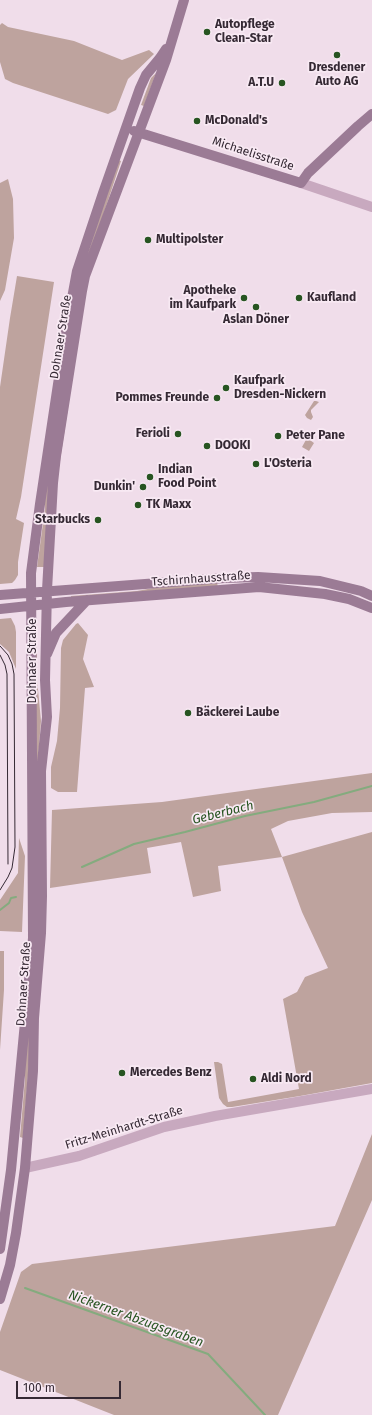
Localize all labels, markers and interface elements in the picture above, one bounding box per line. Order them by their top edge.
place label: Autopflege Clean-Star [215,18,275,46]
marker: Autopflege Clean-Star [202,27,212,37]
marker: Dresdener Auto AG [332,50,342,60]
place label: Dresdener Auto AG [309,61,365,89]
place label: A.T.U [248,76,274,90]
marker: A.T.U [277,78,287,88]
place label: McDonald's [205,114,268,128]
marker: McDonald's [192,116,202,126]
street label: Michaelisstraße [210,134,296,174]
place label: Multipolster [156,233,223,247]
marker: Multipolster [143,235,153,245]
place label: Apotheke im Kaufpark [169,284,236,312]
place label: Kaufland [307,291,356,305]
marker: Apotheke im Kaufpark [239,293,249,303]
marker: Kaufland [294,293,304,303]
street label: Dohnaer Straße [47,294,75,380]
marker: Aslan Döner [251,302,261,312]
place label: Aslan Döner [223,313,289,327]
place label: Kaufpark Dresden-Nickern [234,374,326,402]
marker: Kaufpark Dresden-Nickern [221,383,231,393]
place label: Pommes Freunde [115,391,209,405]
marker: Pommes Freunde [212,393,222,403]
place label: Ferioli [136,427,170,441]
marker: Ferioli [173,429,183,439]
place label: Peter Pane [286,429,345,443]
marker: Peter Pane [273,431,283,441]
place label: DOOKI [215,439,251,453]
marker: DOOKI [202,441,212,451]
place label: L'Osteria [264,457,312,471]
marker: L'Osteria [251,459,261,469]
place label: Indian Food Point [158,463,216,491]
marker: Indian Food Point [145,472,155,482]
place label: Dunkin' [94,480,135,494]
marker: Dunkin' [138,482,148,492]
place label: TK Maxx [146,498,191,512]
marker: TK Maxx [133,500,143,510]
place label: Starbucks [35,513,90,527]
marker: Starbucks [93,515,103,525]
street label: Tschirnhausstraße [151,568,251,590]
street label: Dohnaer Straße [26,619,40,703]
place label: Bäckerei Laube [196,706,279,720]
marker: Bäckerei Laube [183,708,193,718]
water label: Geberbach [191,798,255,828]
street label: Dohnaer Straße [14,941,34,1027]
place label: Mercedes Benz [130,1066,212,1080]
marker: Mercedes Benz [117,1068,127,1078]
place label: Aldi Nord [261,1072,312,1086]
marker: Aldi Nord [248,1074,258,1084]
street label: Fritz-Meinhardt-Straße [63,1103,185,1153]
water label: Nickerner Abzugsgraben [66,1287,206,1351]
scale bar [18,1373,123,1399]
text: 100 m [23,1381,55,1395]

